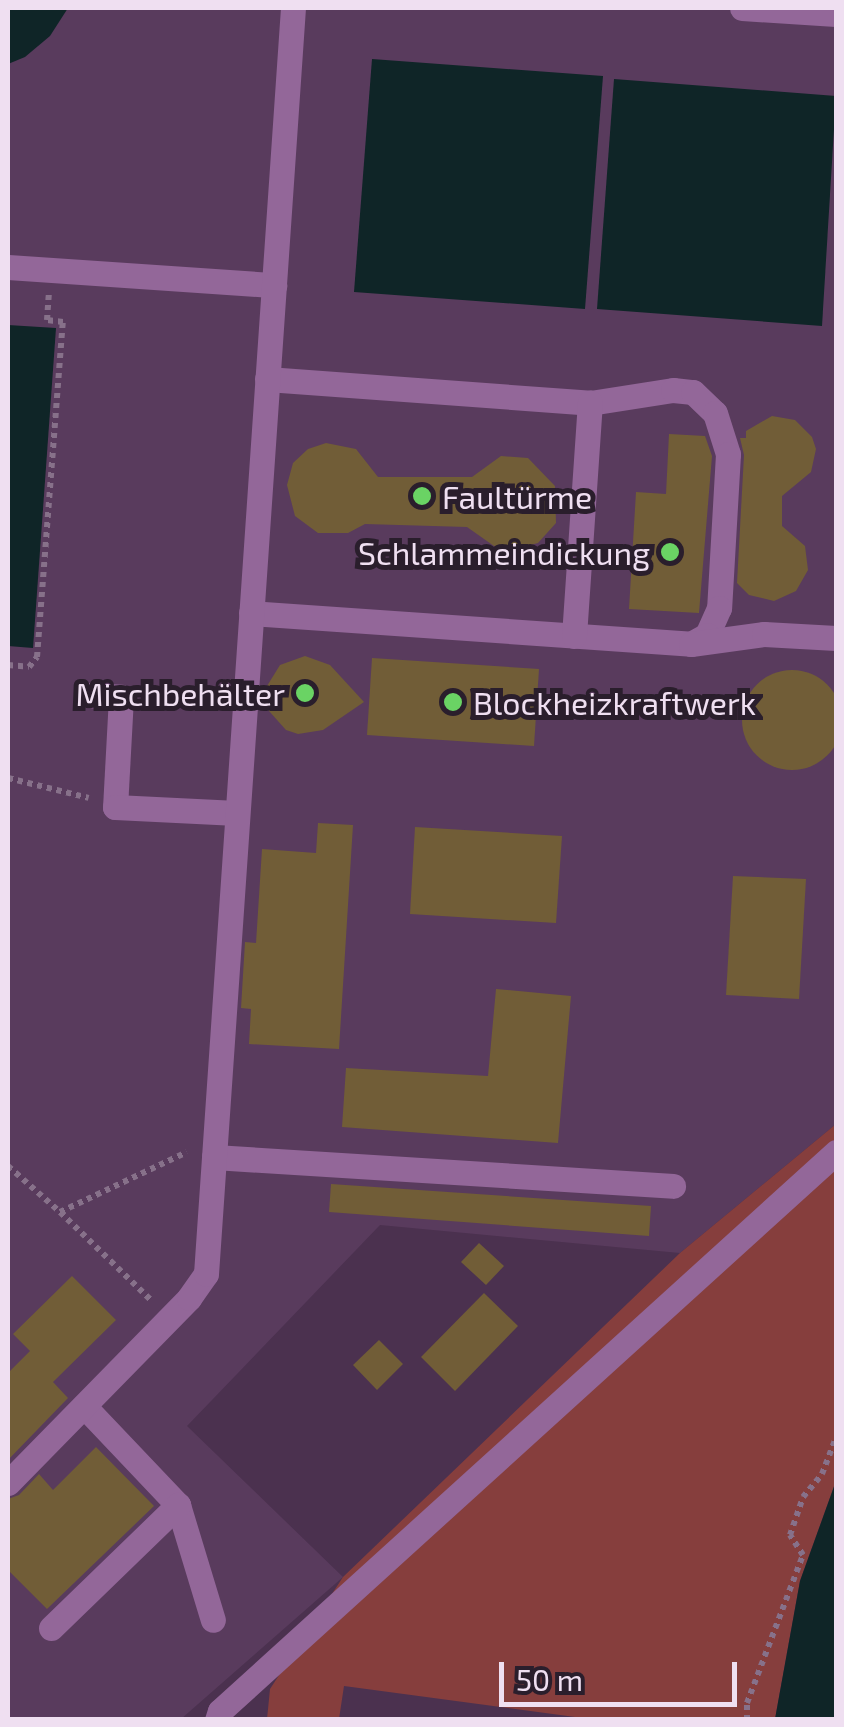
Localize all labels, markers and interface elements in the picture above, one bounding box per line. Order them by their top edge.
place label: Faultürme [442,477,592,515]
marker: Faultürme [411,485,433,507]
place label: Schlammeindickung [358,533,650,571]
marker: Schlammeindickung [659,541,681,563]
place label: Mischbehälter [75,674,285,712]
marker: Mischbehälter [294,682,316,704]
place label: Blockheizkraftwerk [473,683,756,721]
marker: Blockheizkraftwerk [442,691,464,713]
scale bar [504,1642,742,1704]
text: 50 m [516,1661,583,1697]

